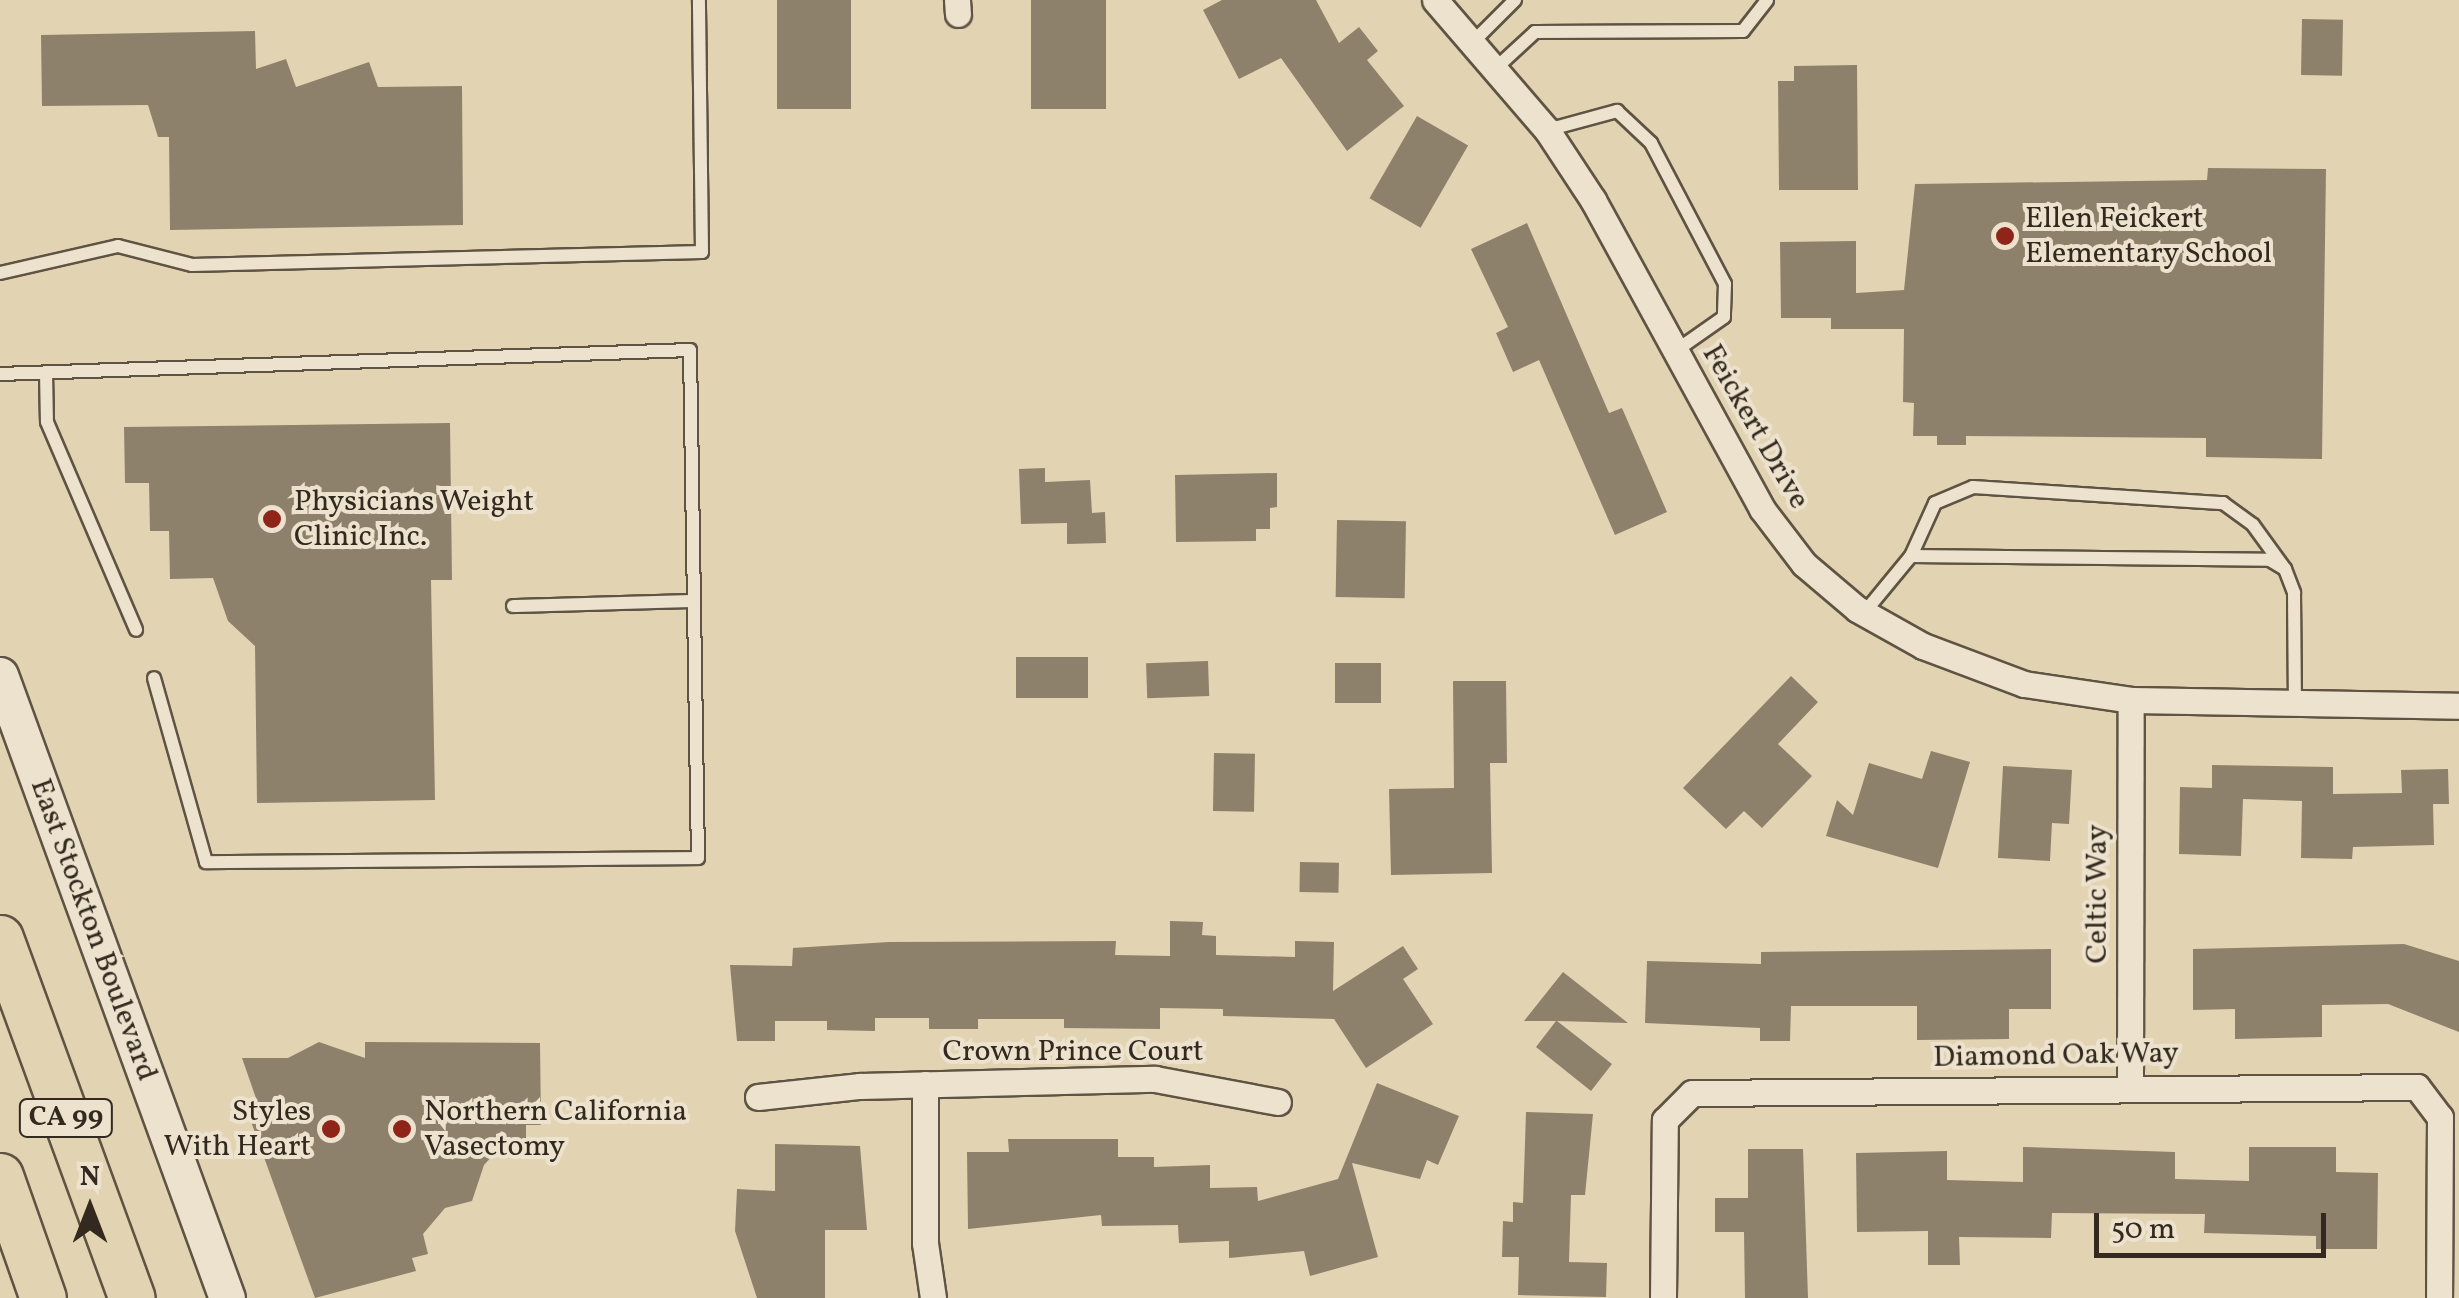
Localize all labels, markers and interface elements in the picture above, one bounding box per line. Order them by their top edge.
place label: Ellen Feickert Elementary School [2025,201,2273,272]
marker: Ellen Feickert Elementary School [1994,225,2016,247]
street label: Feickert Drive [1693,338,1817,516]
place label: Physicians Weight Clinic Inc. [294,484,535,554]
marker: Physicians Weight Clinic Inc. [259,506,285,532]
street label: East Stockton Boulevard [22,774,164,1086]
street label: Celtic Way [2080,824,2116,964]
street label: Crown Prince Court [942,1034,1204,1070]
street label: Diamond Oak Way [1932,1036,2180,1076]
place label: Styles With Heart [164,1094,311,1164]
place label: Northern California Vasectomy [424,1094,687,1164]
road number: CA 99 [18,1095,114,1141]
marker: Northern California Vasectomy [389,1116,415,1142]
marker: Styles With Heart [320,1118,342,1140]
north arrow [40,1158,140,1258]
text: N [80,1158,100,1197]
scale bar [2099,1193,2332,1255]
text: 50 m [2111,1209,2175,1251]

